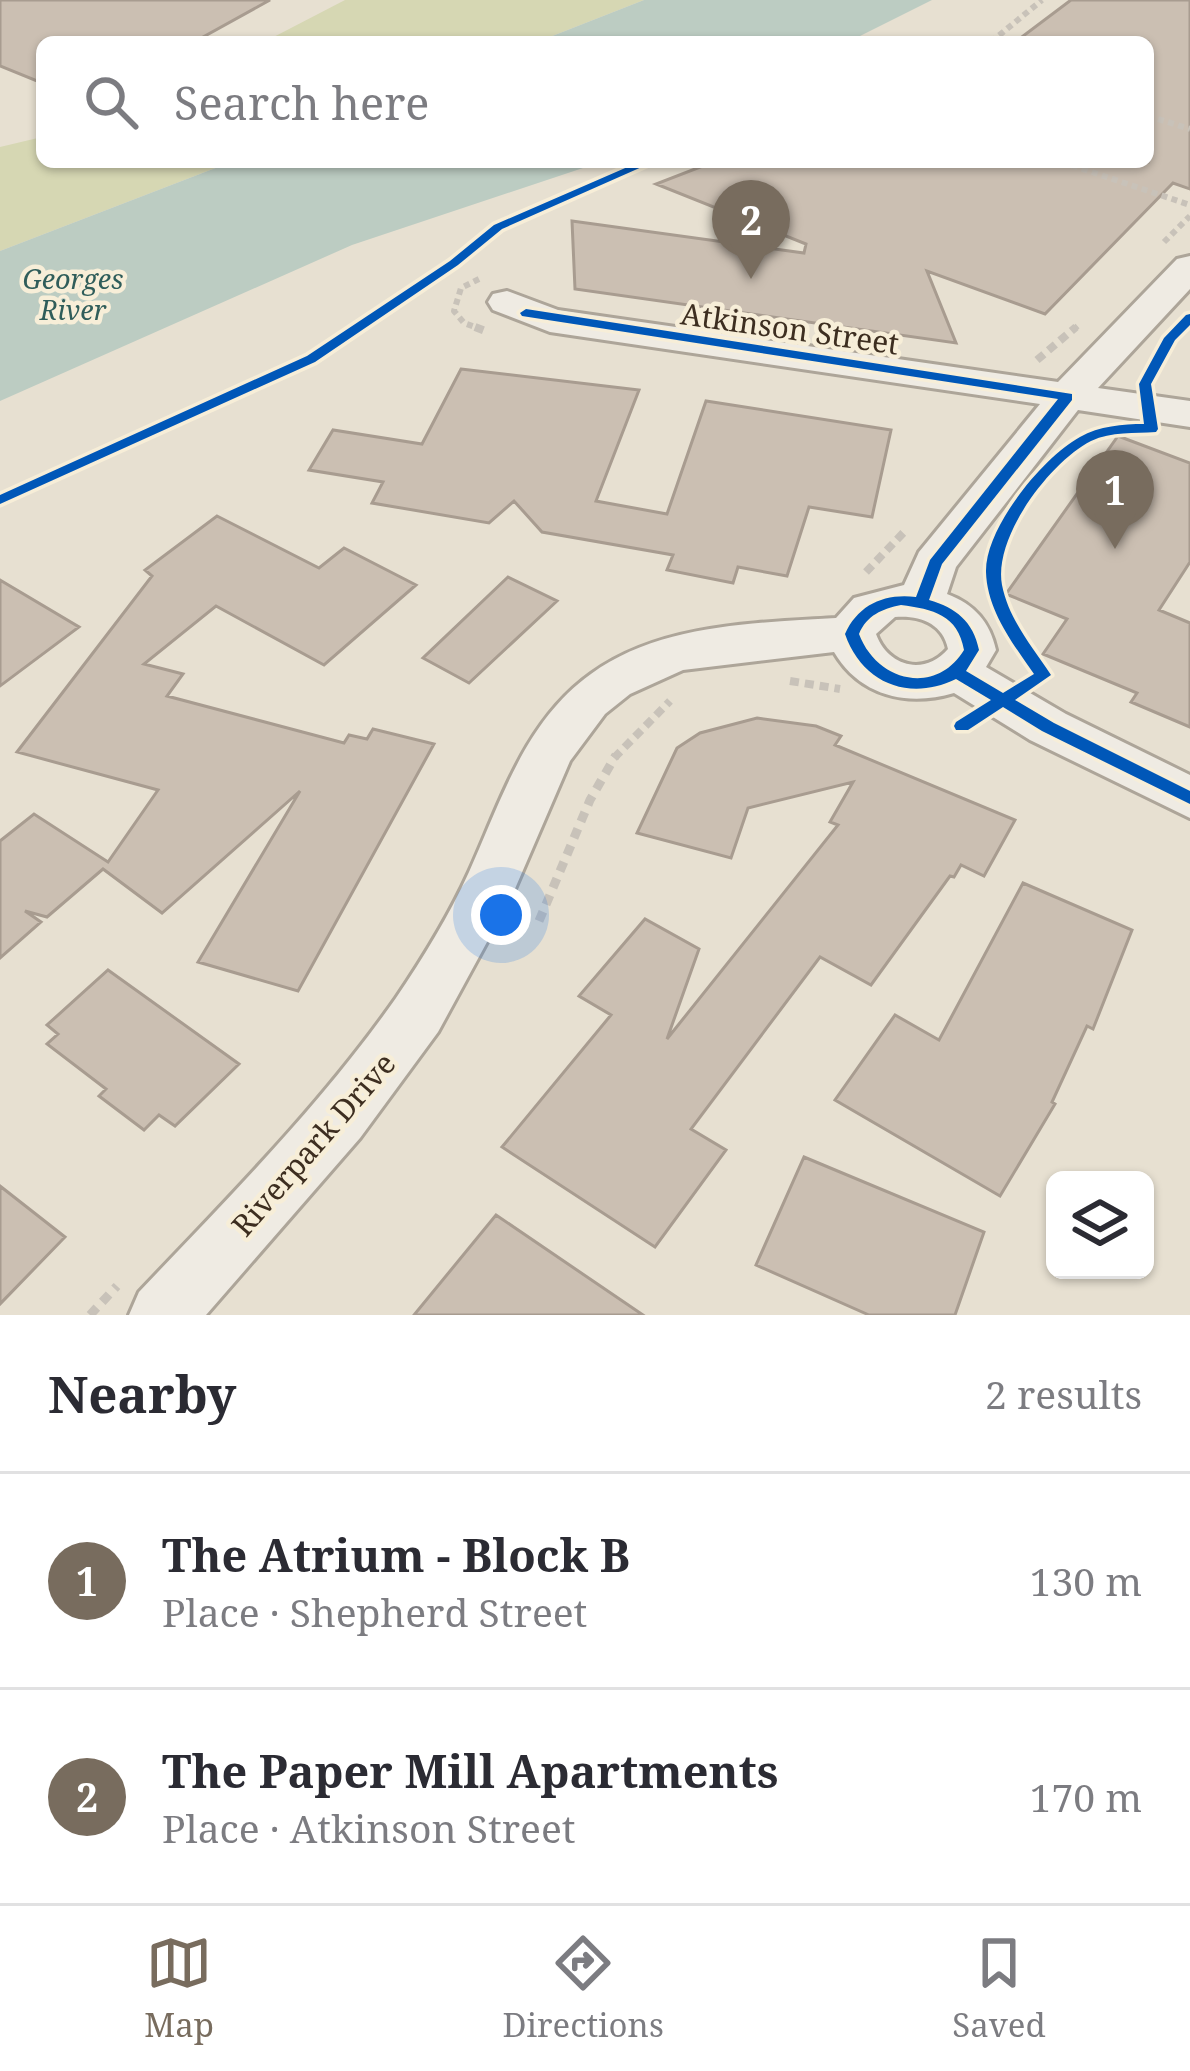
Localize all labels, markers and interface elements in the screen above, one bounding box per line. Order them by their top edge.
search box [36,36,1154,168]
icon: search [78,69,144,135]
text: Search here [174,72,429,133]
pin: 2 [712,180,790,279]
water label: Georges River [22,260,124,328]
street label: Atkinson Street [678,292,902,364]
pin: 1 [1076,450,1154,549]
your location [471,885,531,945]
street label: Riverpark Drive [222,1044,404,1244]
map controls [1046,1171,1154,1279]
button: layers [1046,1171,1154,1279]
text: Nearby [48,1358,236,1428]
text: 2 results [985,1367,1142,1420]
text: The Atrium - Block B [162,1524,630,1585]
text: 1 [76,1554,98,1607]
text: 130 m [1030,1554,1142,1607]
text: Place · Shepherd Street [162,1585,587,1638]
text: The Paper Mill Apartments [162,1740,778,1801]
text: 2 [76,1770,98,1823]
text: 170 m [1030,1770,1142,1823]
text: Place · Atkinson Street [162,1801,576,1854]
tab: Map [144,1930,214,2047]
tab: Directions [502,1930,664,2047]
tab: Saved [952,1930,1046,2047]

